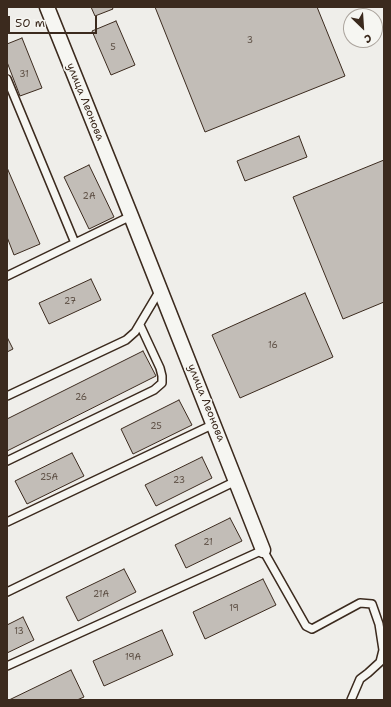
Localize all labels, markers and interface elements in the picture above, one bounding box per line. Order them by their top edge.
scale bar [10,8,99,34]
north arrow [343,8,383,48]
text: 50 m [15,15,45,31]
text: С [362,30,374,47]
house number: 3 [247,36,253,46]
house number: 5 [110,43,116,53]
street label: улица Леонова [63,61,107,143]
house number: 31 [19,70,29,80]
house number: 2А [83,192,95,202]
house number: 27 [64,297,76,307]
house number: 16 [268,341,278,351]
street label: улица Леонова [184,362,228,444]
house number: 26 [75,393,87,403]
house number: 25 [150,422,162,432]
house number: 25А [40,473,58,483]
house number: 23 [173,476,185,486]
house number: 21 [203,538,213,548]
house number: 21А [93,590,109,600]
house number: 19 [229,604,239,614]
house number: 13 [14,627,24,637]
house number: 19А [125,653,141,663]

